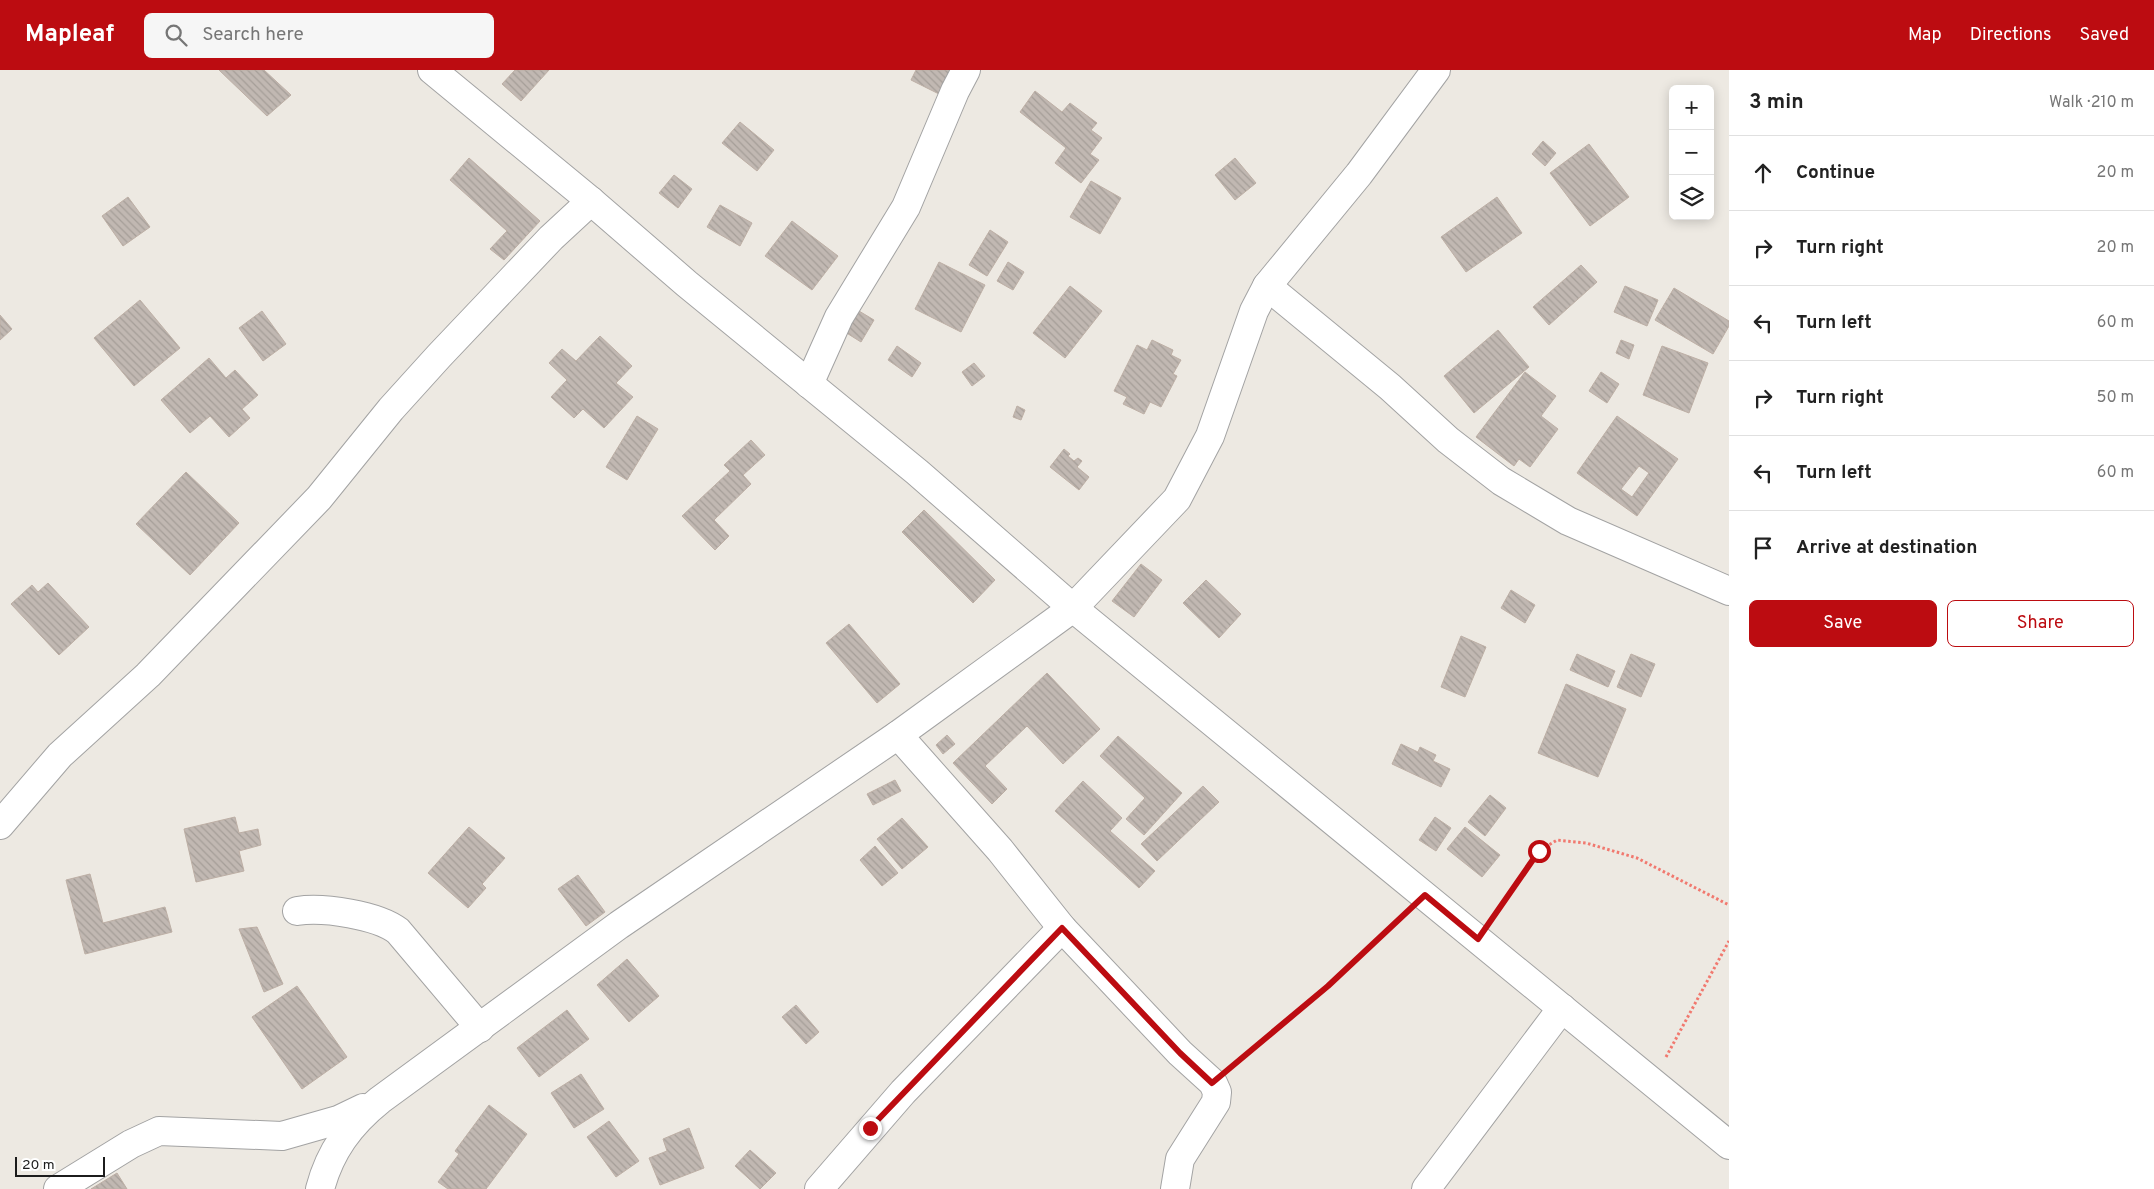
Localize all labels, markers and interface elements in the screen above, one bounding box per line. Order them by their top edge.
search box [144,13,494,58]
text: Mapleaf [25,20,114,50]
icon: search [162,21,190,49]
text: Search here [202,23,304,47]
text: Map [1908,24,1942,47]
text: Directions [1970,24,2052,47]
text: Saved [2080,24,2129,47]
map controls [1669,85,1714,220]
button: + [1669,85,1714,130]
text: 3 min [1749,89,1804,116]
text: Walk · 210 m [2049,93,2134,113]
button: − [1669,130,1714,175]
icon: ahead [1749,159,1777,187]
text: Continue [1796,161,1875,185]
text: 20 m [2097,163,2134,183]
button: layers [1669,175,1714,220]
icon: right [1749,234,1777,262]
text: Turn right [1796,236,1884,260]
text: 20 m [2097,238,2134,258]
icon: left [1749,309,1777,337]
text: Turn left [1796,311,1872,335]
text: 60 m [2097,313,2134,333]
icon: right [1749,384,1777,412]
text: Turn right [1796,386,1884,410]
text: 50 m [2097,388,2134,408]
icon: left [1749,459,1777,487]
text: Turn left [1796,461,1872,485]
text: 60 m [2097,463,2134,483]
icon: arrive [1749,534,1777,562]
text: Arrive at destination [1796,536,1977,560]
button: Save [1749,600,1937,647]
button: Share [1947,600,2134,647]
route start [1528,840,1551,863]
route end [859,1117,882,1140]
scale bar [15,1154,105,1177]
text: 20 m [22,1157,55,1174]

